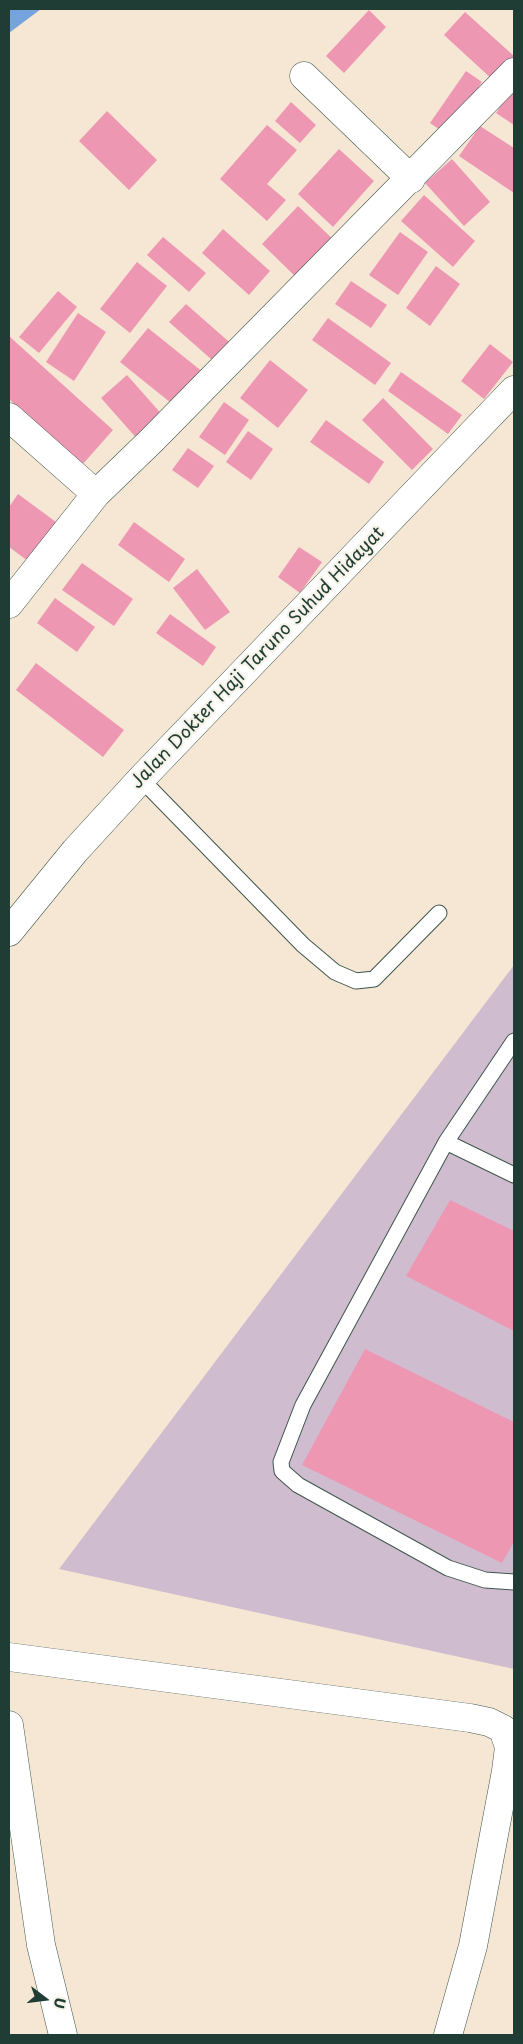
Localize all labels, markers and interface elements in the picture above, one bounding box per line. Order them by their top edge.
street label: Jalan Dokter Haji Taruno Suhud Hidayat [127,523,389,793]
north arrow [20,1974,70,2024]
text: U [48,1995,71,2011]

